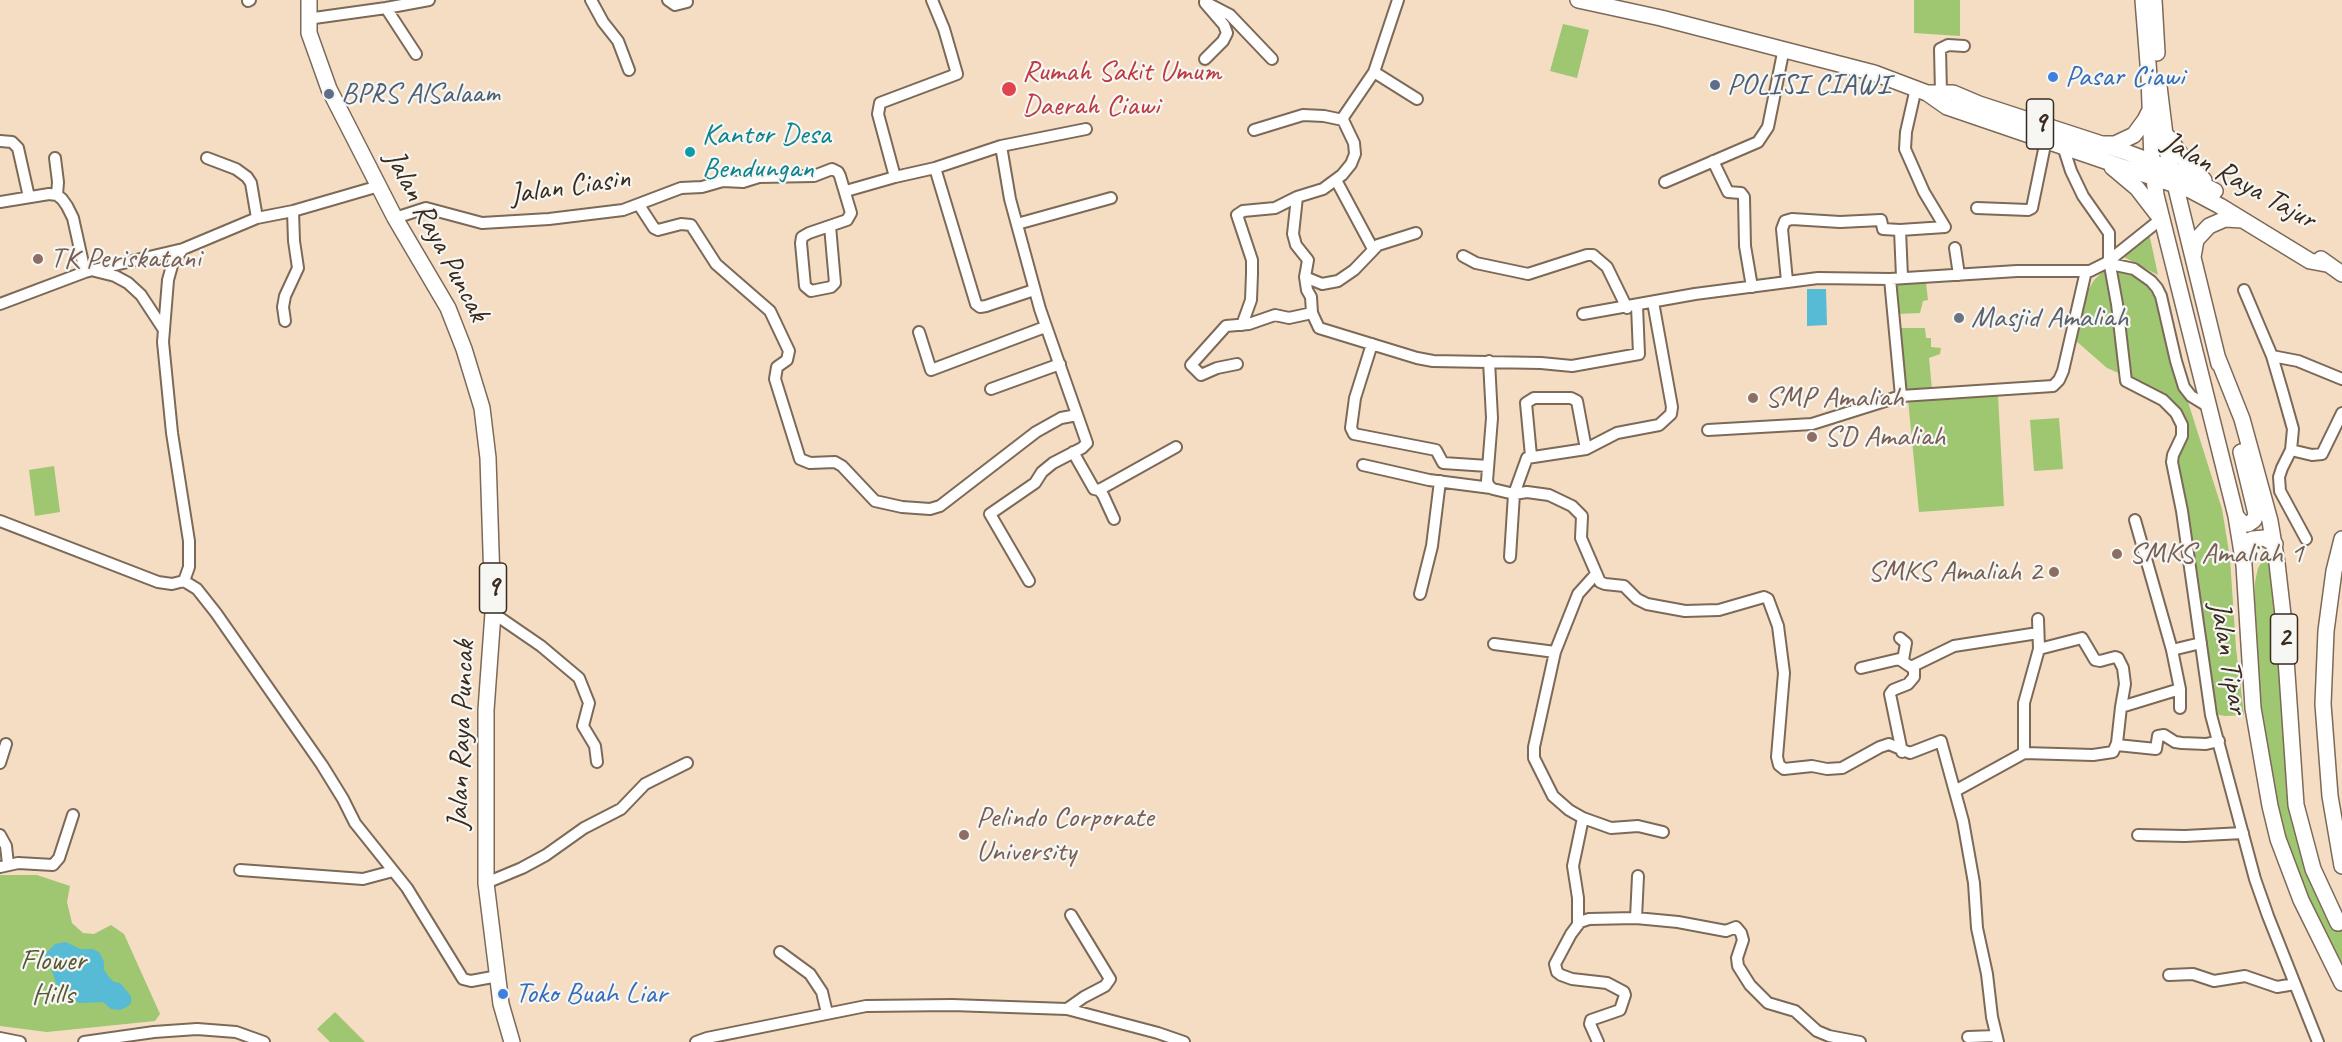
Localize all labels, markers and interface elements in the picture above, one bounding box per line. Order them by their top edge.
place label: Rumah Sakit Umum Daerah Ciawi [1022,54,1221,124]
place label: Pasar Ciawi [2065,59,2184,95]
place label: POLISI CIAWI [1727,67,1890,103]
marker: Pasar Ciawi [2046,70,2060,84]
place label: BPRS AlSalaam [341,76,500,112]
marker: POLISI CIAWI [1708,78,1722,92]
marker: Rumah Sakit Umum Daerah Ciawi [1000,80,1018,98]
marker: BPRS AlSalaam [322,87,336,101]
road number: 9 [2026,99,2054,149]
place label: Kantor Desa Bendungan [702,117,831,188]
street label: Jalan Raya Tajur [2156,124,2322,238]
street label: Jalan Raya Puncak [376,144,496,328]
marker: Kantor Desa Bendungan [683,145,697,159]
street label: Jalan Ciasin [508,161,632,213]
place label: TK Periskatani [50,241,201,277]
marker: TK Periskatani [31,252,45,266]
place label: Masjid Amaliah [1971,300,2128,336]
marker: Masjid Amaliah [1952,311,1966,325]
place label: SMP Amaliah [1765,380,1904,416]
marker: SMP Amaliah [1746,391,1760,405]
place label: SD Amaliah [1824,419,1945,455]
marker: SD Amaliah [1805,430,1819,444]
place label: SMKS Amaliah 1 [2129,536,2304,572]
marker: SMKS Amaliah 1 [2110,547,2124,561]
place label: SMKS Amaliah 2 [1867,554,2042,590]
road number: 9 [480,563,506,613]
marker: SMKS Amaliah 2 [2047,565,2061,579]
street label: Jalan Tipar [2200,599,2256,717]
road number: 2 [2270,614,2298,664]
street label: Jalan Raya Puncak [441,640,483,830]
place label: Pelindo Corporate University [976,800,1153,870]
marker: Pelindo Corporate University [957,828,971,842]
park label: Flower Hills [20,943,86,1014]
place label: Toko Buah Liar [515,976,667,1012]
marker: Toko Buah Liar [496,987,510,1001]

